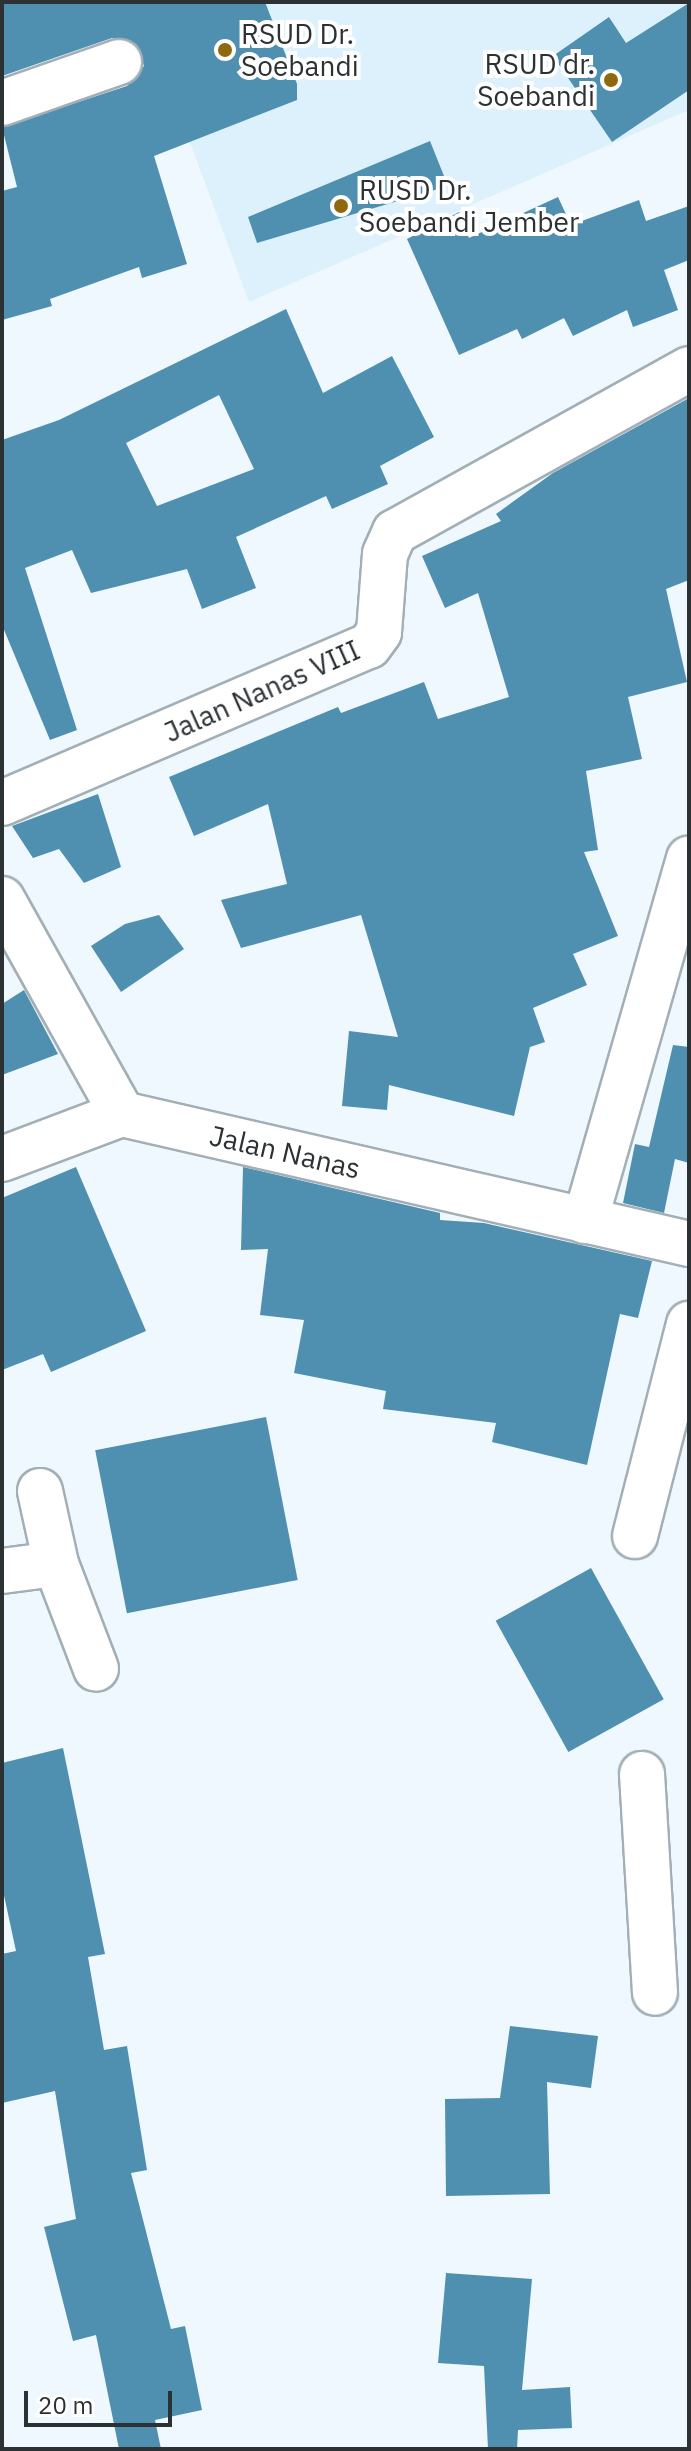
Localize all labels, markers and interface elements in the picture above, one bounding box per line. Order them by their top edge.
place label: RSUD Dr. Soebandi [241,17,359,83]
marker: RSUD Dr. Soebandi [216,41,234,59]
place label: RSUD dr. Soebandi [477,47,595,113]
marker: RSUD dr. Soebandi [602,71,620,89]
place label: RUSD Dr. Soebandi Jember [359,173,579,239]
marker: RUSD Dr. Soebandi Jember [330,195,352,217]
street label: Jalan Nanas VIII [159,633,365,749]
street label: Jalan Nanas [206,1118,364,1186]
scale bar [28,2375,176,2425]
text: 20 m [38,2389,93,2421]

